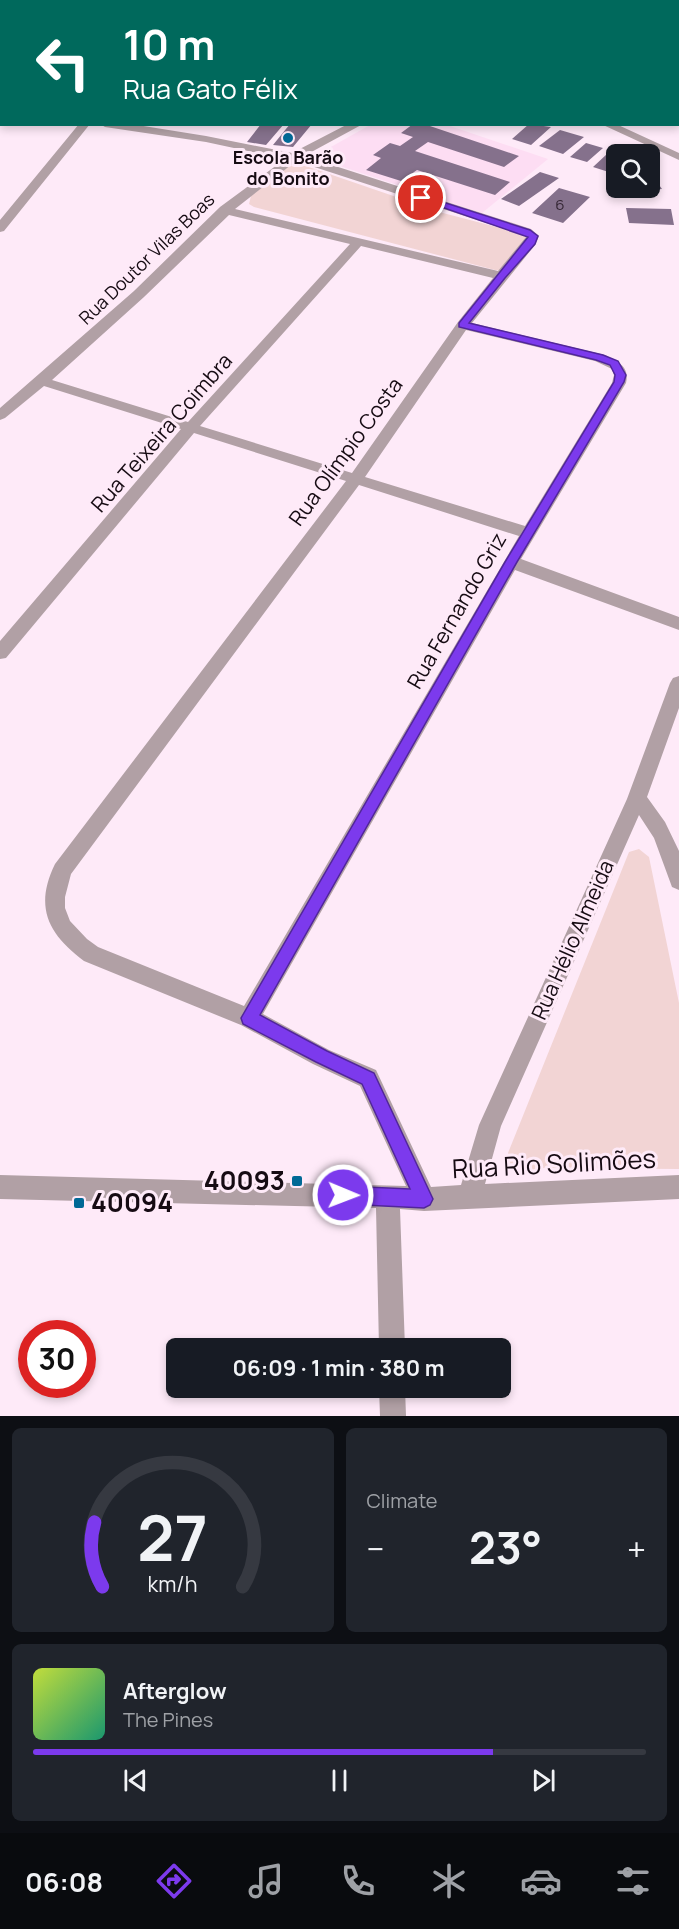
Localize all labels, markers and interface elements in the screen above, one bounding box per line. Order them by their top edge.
text: 10 m [123,15,215,73]
icon: left [24,24,102,102]
text: Rua Gato Félix [123,70,298,107]
marker: Escola Barão do Bonito [281,131,295,145]
map controls [606,144,660,198]
button: search [606,144,660,198]
place label: Escola Barão do Bonito [233,145,343,190]
pin [395,172,446,223]
icon: arrive [404,181,437,214]
street label: Rua Doutor Vilas Boas [73,187,219,329]
house number: 6 [555,194,565,215]
street label: Rua Teixeira Coimbra [84,347,238,518]
street label: Rua Olímpio Costa [282,372,408,531]
street label: Rua Fernando Griz [400,527,512,694]
street label: Rua Hélio Almeida [524,855,620,1024]
street label: Rua Rio Solimões [451,1140,657,1186]
place label: 40093 [204,1162,285,1198]
position arrow [311,1163,375,1227]
marker: 40093 [290,1174,304,1188]
place label: 40094 [91,1184,173,1220]
marker: 40094 [72,1196,86,1210]
speed limit sign: 30 [18,1320,96,1398]
text: 06:09 · 1 min · 380 m [233,1353,444,1383]
text: Climate [367,1487,438,1514]
text: 27 [138,1494,208,1580]
text: 23° [469,1516,542,1578]
text: − [367,1526,384,1571]
text: + [627,1526,646,1571]
text: km/h [148,1569,198,1598]
text: Afterglow [123,1676,227,1706]
text: The Pines [123,1706,213,1733]
icon: previous [119,1764,152,1797]
icon: pause [323,1764,356,1797]
icon: next [527,1764,560,1797]
icon: directions [153,1860,195,1902]
icon: music [245,1860,287,1902]
icon: phone [337,1860,379,1902]
icon: climate [428,1860,470,1902]
icon: car [520,1860,562,1902]
icon: filters [612,1860,654,1902]
text: 06:08 [25,1863,103,1900]

